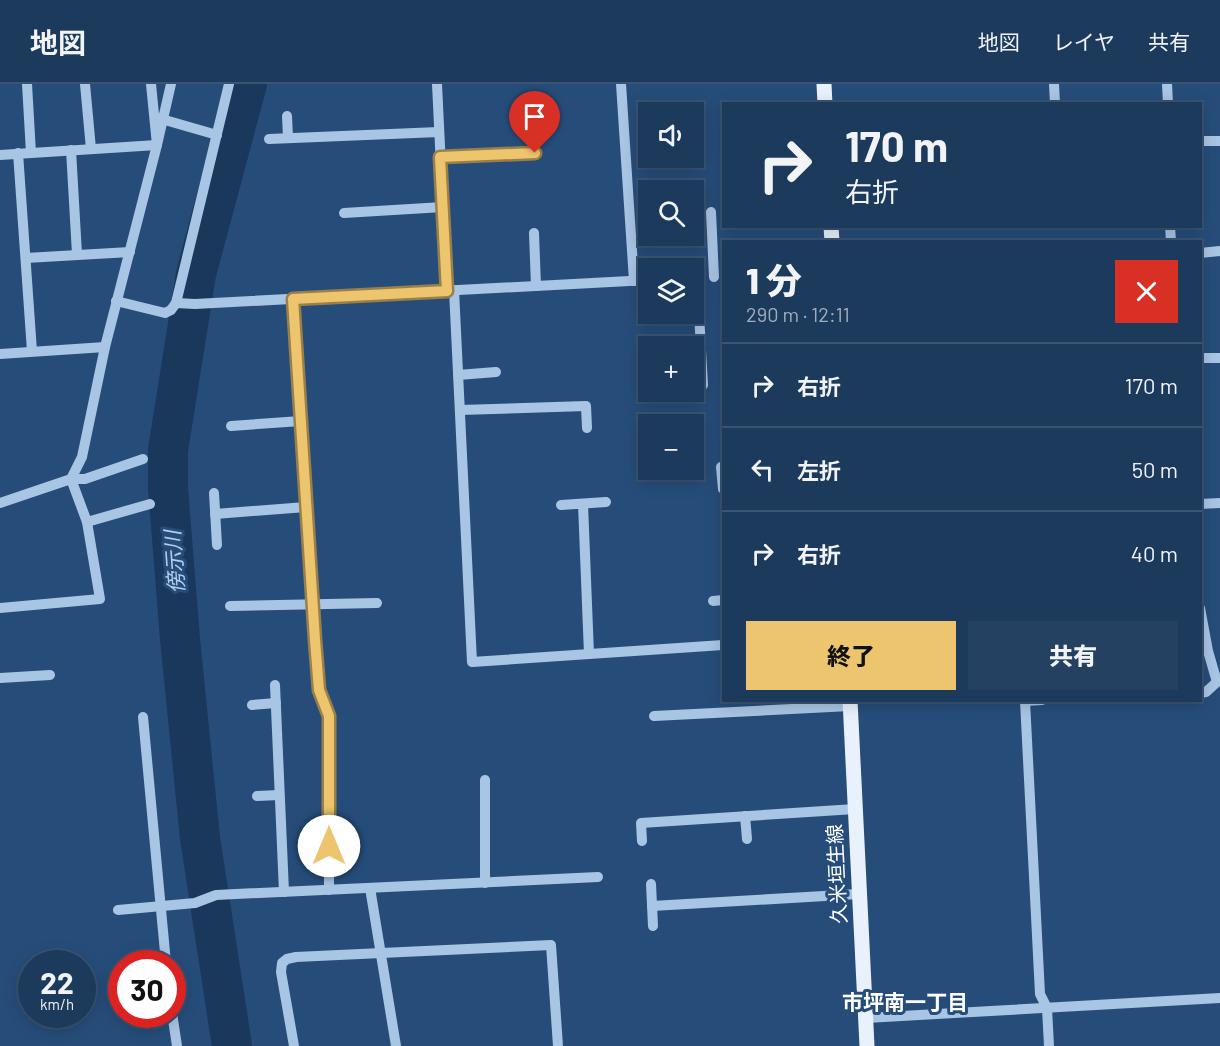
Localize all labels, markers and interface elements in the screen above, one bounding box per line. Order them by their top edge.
text: 地図 [30,25,86,59]
text: 地図 [978,29,1020,54]
text: レイヤ [1053,29,1115,54]
text: 共有 [1148,29,1190,54]
pin [509,91,560,153]
icon: arrive [518,100,551,133]
map controls [638,102,704,480]
button: sound [638,102,704,168]
text: 170 m [845,120,948,170]
icon: right [746,126,824,204]
text: 右折 [845,175,899,207]
button: search [638,180,704,246]
button: layers [638,258,704,324]
text: 1 分 [746,258,802,301]
button: close [1115,260,1178,323]
text: 290 m · 12:11 [746,302,850,326]
button: + [638,336,704,402]
icon: right [746,369,779,402]
text: 170 m [1125,372,1178,398]
text: 右折 [797,373,841,399]
button: − [638,414,704,480]
icon: left [746,453,779,486]
text: 50 m [1132,456,1178,482]
text: 左折 [797,457,841,483]
water label: 傍示川 [159,528,188,594]
icon: right [746,537,779,570]
text: 40 m [1131,540,1178,566]
text: 右折 [797,541,841,567]
button: 終了 [746,621,956,690]
button: 共有 [968,621,1178,690]
position arrow [297,814,361,878]
street label: 久米垣生線 [821,823,851,925]
speed limit sign: 30 [108,950,186,1028]
text: 22 [40,964,74,1000]
district label: 市坪南一丁目 [842,989,968,1014]
text: km/h [40,995,74,1013]

